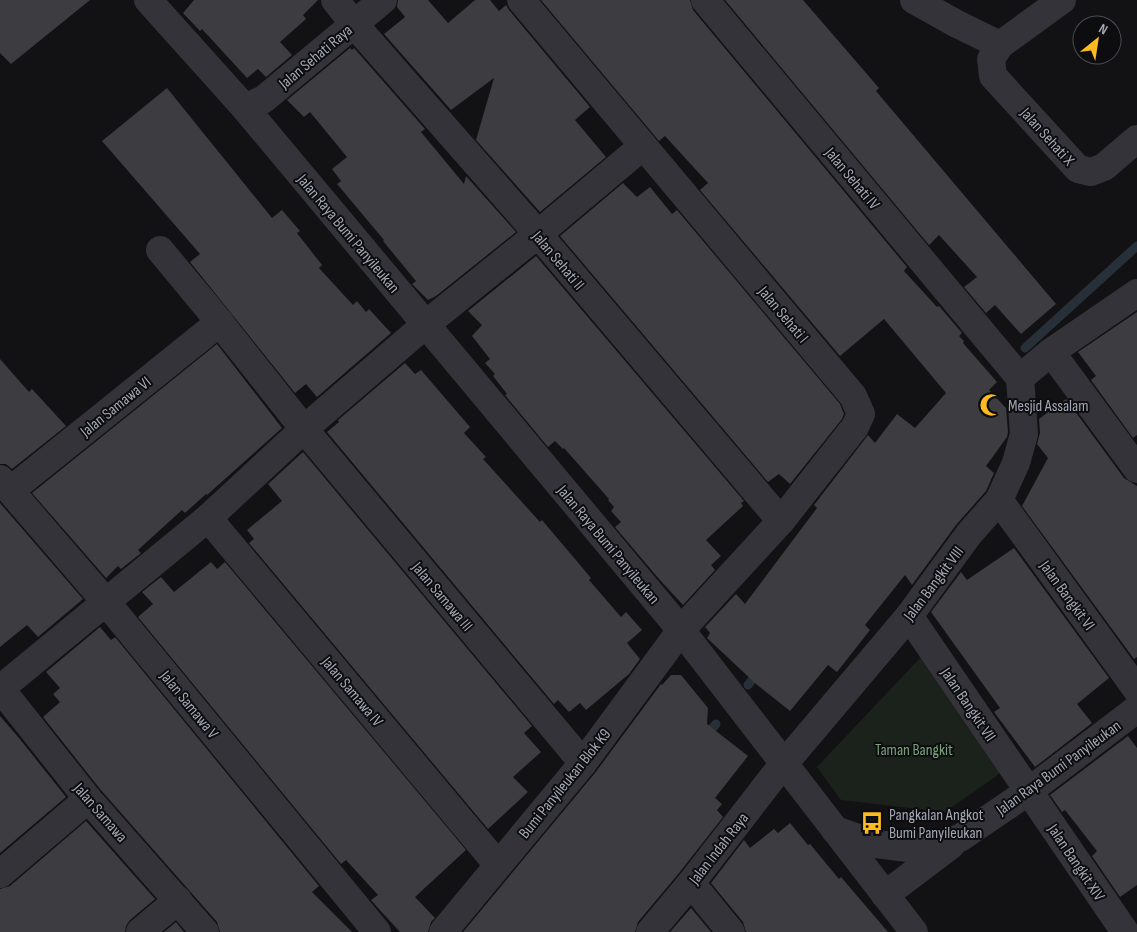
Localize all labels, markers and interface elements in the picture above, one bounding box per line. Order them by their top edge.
north arrow [1072,15,1122,65]
text: N [1096,20,1111,38]
street label: Jalan Sehati Raya [275,21,357,94]
street label: Jalan Sehati X [1015,103,1078,170]
street label: Jalan Sehati IV [820,143,884,214]
street label: Jalan Raya Bumi Panyileukan [292,170,403,297]
street label: Jalan Sehati II [527,227,588,294]
street label: Jalan Sehati I [753,282,812,347]
street label: Jalan Samawa VI [76,373,155,442]
mosque icon: Mesjid Assalam [978,392,1004,418]
place label: Mesjid Assalam [1008,397,1088,416]
street label: Jalan Raya Bumi Panyileukan [552,481,663,608]
street label: Jalan Bangkit VIII [900,543,968,626]
street label: Jalan Bangkit VI [1035,557,1098,634]
street label: Jalan Samawa III [407,558,476,635]
street label: Jalan Samawa IV [317,652,387,731]
street label: Jalan Bangkit VII [936,664,999,745]
street label: Jalan Samawa V [155,666,223,743]
street label: Jalan Raya Bumi Panyileukan [992,717,1125,820]
street label: Bumi Panyileukan Blok K9 [515,725,615,843]
park label: Taman Bangkit [875,741,953,760]
street label: Jalan Samawa [68,779,131,846]
place label: Pangkalan Angkot Bumi Panyileukan [889,806,984,843]
street label: Jalan Indah Raya [685,809,753,889]
bus stop icon: Pangkalan Angkot Bumi Panyileukan [859,810,885,836]
street label: Jalan Bangkit XIV [1043,820,1109,905]

